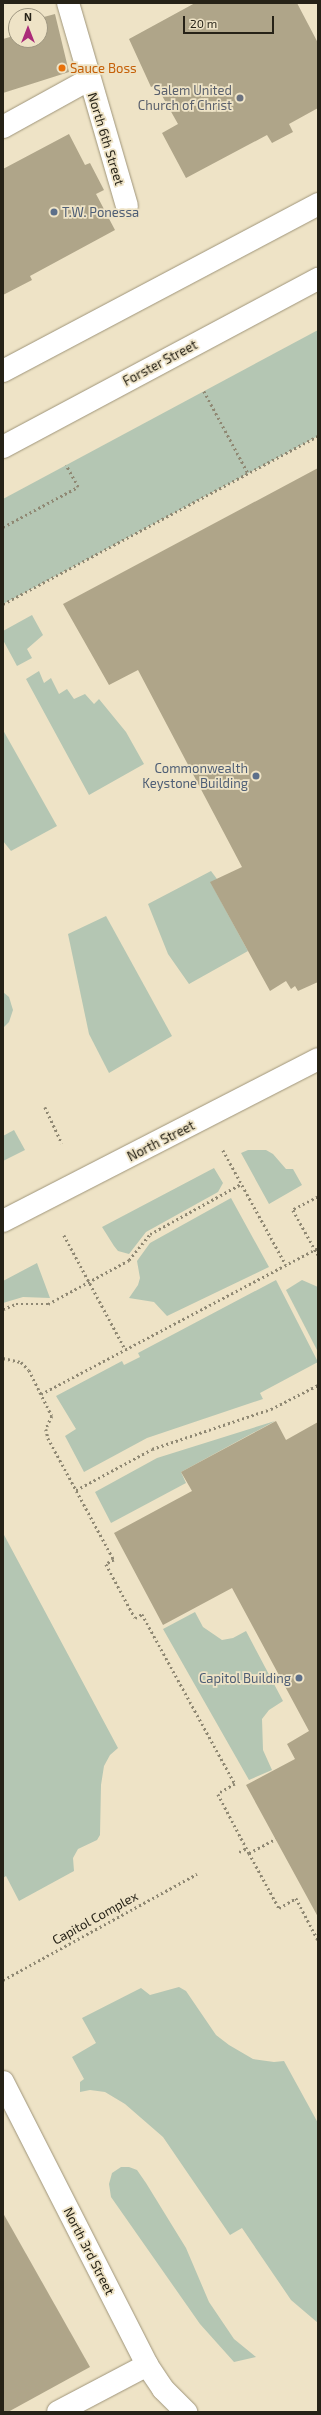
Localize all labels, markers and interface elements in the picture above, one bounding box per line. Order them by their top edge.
north arrow [8,8,48,48]
scale bar [185,8,276,34]
text: N [24,10,32,23]
text: 20 m [190,16,217,30]
place label: Sauce Boss [70,60,137,76]
marker: Sauce Boss [57,63,67,73]
place label: Salem United Church of Christ [138,83,232,114]
street label: North 6th Street [84,91,128,187]
marker: Salem United Church of Christ [235,93,245,103]
place label: T.W. Ponessa [62,204,139,220]
marker: T.W. Ponessa [49,207,59,217]
street label: Forster Street [120,337,200,389]
place label: Commonwealth Keystone Building [142,761,248,792]
marker: Commonwealth Keystone Building [251,771,261,781]
street label: North Street [125,1117,197,1165]
place label: Capitol Building [199,1670,291,1686]
marker: Capitol Building [294,1673,304,1683]
street label: Capitol Complex [49,1888,141,1948]
street label: North 3rd Street [60,2205,118,2297]

